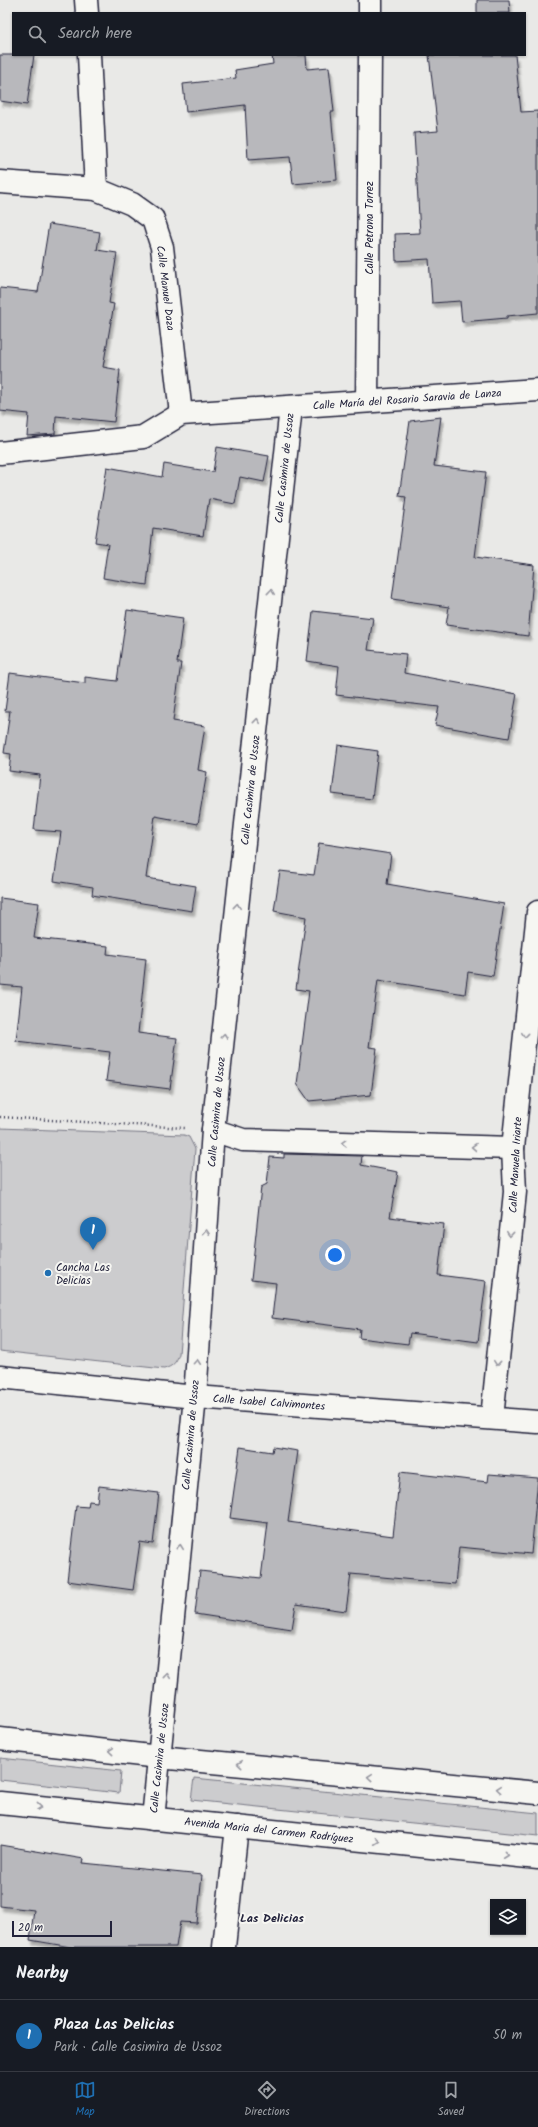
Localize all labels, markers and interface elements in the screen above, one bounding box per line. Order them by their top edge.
search box [12,12,526,56]
text: Search here [58,22,132,46]
icon: search [26,23,48,45]
street label: Calle Petrona Torrez [361,181,379,275]
street label: Calle Manuel Daza [151,244,179,332]
street label: Calle María del Rosario Saravia de Lanza [312,384,502,416]
street label: Calle Casimira de Ussoz [270,412,300,524]
one-way arrow [266,589,275,595]
one-way arrow [253,718,262,725]
street label: Calle Casimira de Ussoz [236,734,266,846]
one-way arrow [233,903,242,909]
one-way arrow [521,1032,530,1038]
one-way arrow [219,1033,228,1039]
street label: Calle Casimira de Ussoz [203,1056,231,1168]
street label: Calle Manuela Iriarte [504,1116,528,1214]
one-way arrow [341,1139,347,1147]
one-way arrow [471,1143,477,1151]
pin: 1 [80,1217,106,1250]
one-way arrow [202,1229,211,1235]
one-way arrow [506,1231,515,1237]
your location [325,1245,345,1265]
place label: Cancha Las Delicias [56,1259,110,1290]
marker: Cancha Las Delicias [43,1268,53,1278]
one-way arrow [192,1358,201,1365]
one-way arrow [493,1360,502,1366]
street label: Calle Casimira de Ussoz [177,1379,205,1491]
street label: Calle Isabel Calvimontes [212,1390,326,1416]
one-way arrow [175,1544,184,1550]
one-way arrow [162,1673,171,1679]
street label: Calle Casimira de Ussoz [145,1702,175,1814]
one-way arrow [108,1747,114,1756]
one-way arrow [237,1760,243,1769]
one-way arrow [367,1773,373,1782]
one-way arrow [496,1785,502,1794]
one-way arrow [36,1802,42,1811]
street label: Avenida Maria del Carmen Rodríguez [183,1813,354,1849]
one-way arrow [374,1837,380,1846]
one-way arrow [503,1850,509,1859]
map controls [490,1899,526,1935]
button: layers [490,1899,526,1935]
district label: Las Delicias [240,1909,304,1928]
scale bar [12,1919,112,1938]
text: 20 m [18,1919,43,1937]
text: Nearby [16,1960,68,1987]
text: Plaza Las Delicias [54,2013,174,2037]
text: 1 [27,2025,31,2046]
text: 50 m [493,2025,522,2046]
text: Park · Calle Casimira de Ussoz [54,2037,222,2058]
tab: Map [74,2079,96,2121]
tab: Directions [244,2079,290,2121]
tab: Saved [438,2079,464,2121]

